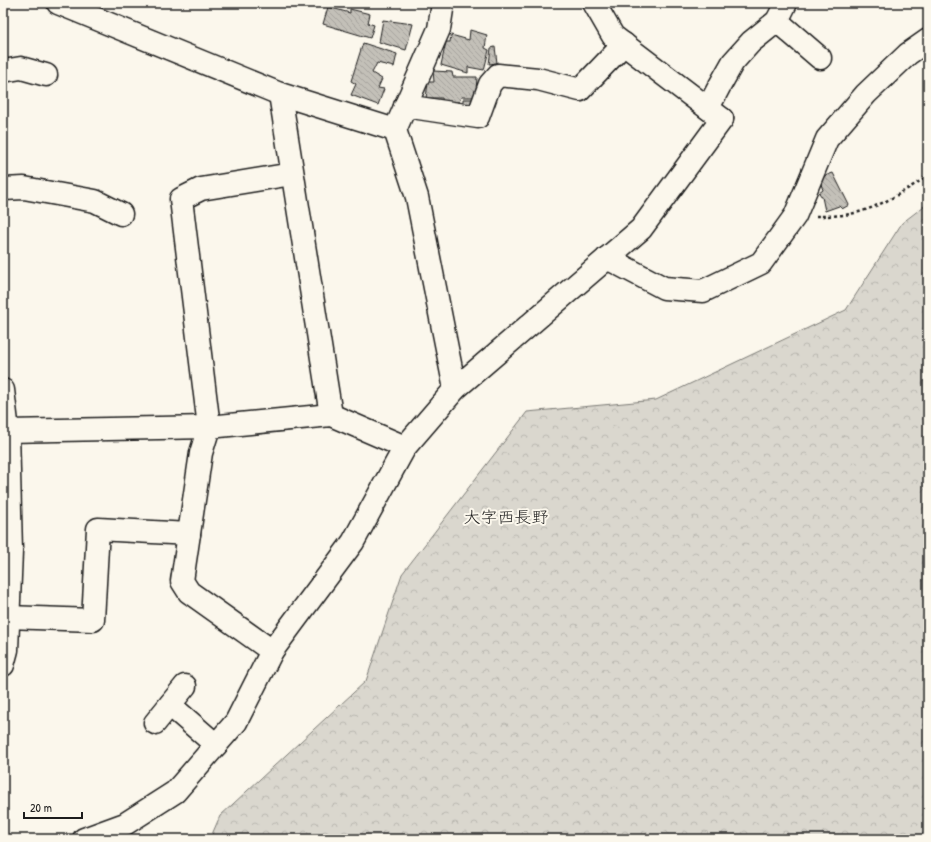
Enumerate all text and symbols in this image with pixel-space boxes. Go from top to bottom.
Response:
district label: 大字西長野 [464,505,549,528]
scale bar [24,794,82,820]
text: 20 m [30,799,52,816]

